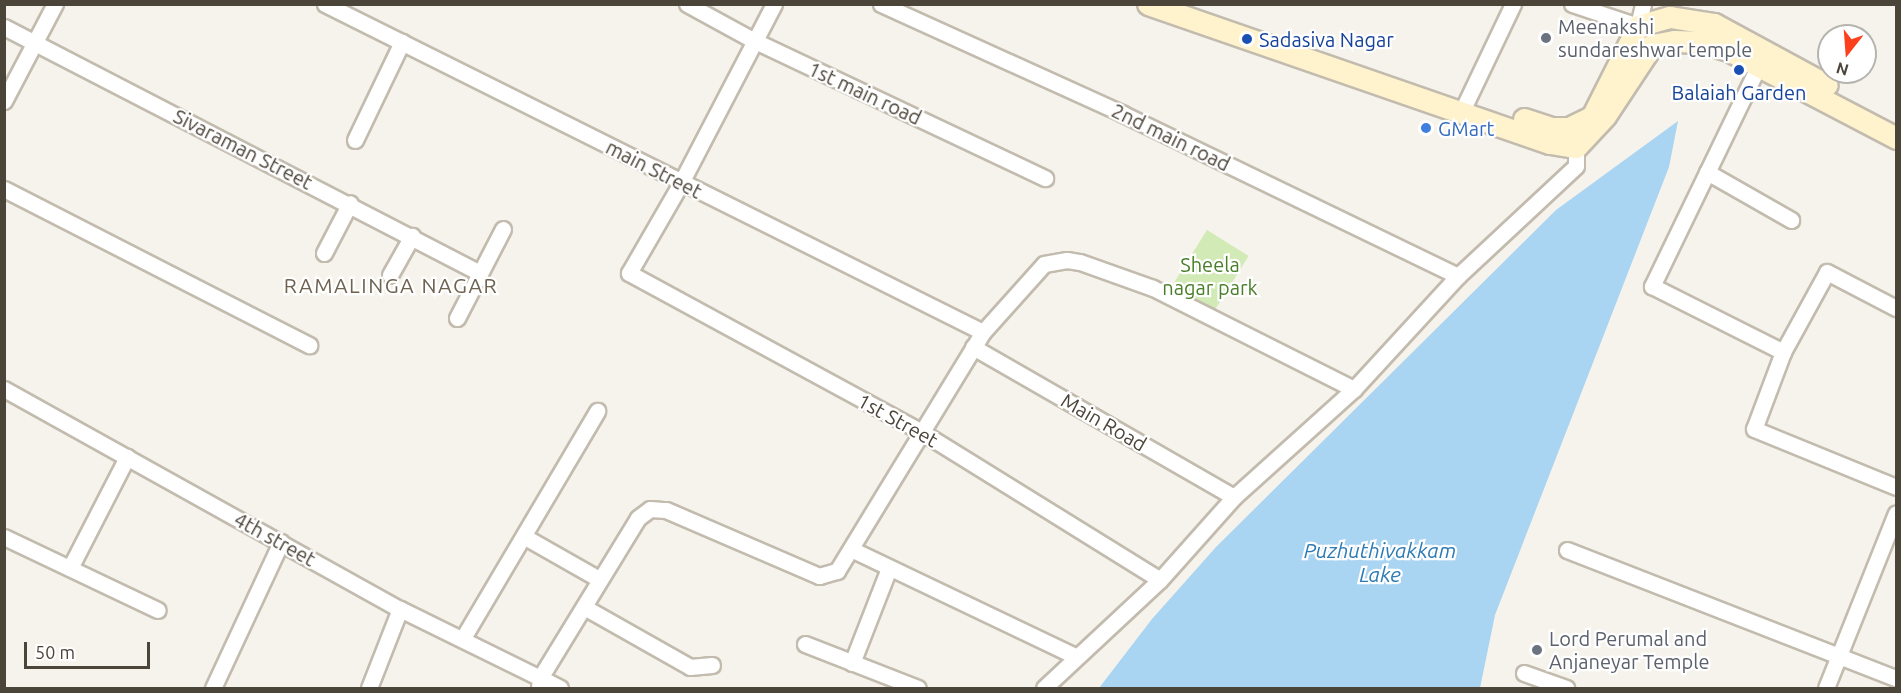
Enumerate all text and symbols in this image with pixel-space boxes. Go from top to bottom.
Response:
place label: Meenakshi sundareshwar temple [1558,14,1752,61]
north arrow [1817,24,1877,84]
place label: Sadasiva Nagar [1259,27,1394,51]
marker: Meenakshi sundareshwar temple [1539,31,1553,45]
marker: Sadasiva Nagar [1240,32,1254,46]
street label: 1st main road [805,56,925,130]
text: N [1834,59,1851,80]
marker: Balaiah Garden [1732,63,1746,77]
place label: Balaiah Garden [1672,80,1806,104]
street label: 2nd main road [1108,98,1234,176]
street label: Sivaraman Street [170,104,316,194]
place label: GMart [1438,116,1494,140]
marker: GMart [1419,121,1433,135]
street label: main Street [602,135,706,203]
park label: Sheela nagar park [1162,252,1258,299]
district label: RAMALINGA NAGAR [284,272,498,298]
street label: 1st Street [854,388,942,452]
street label: Main Road [1057,388,1151,456]
street label: 4th street [230,507,320,571]
water label: Puzhuthivakkam Lake [1304,537,1456,587]
place label: Lord Perumal and Anjaneyar Temple [1549,626,1710,673]
scale bar [27,630,153,668]
text: 50 m [35,642,75,662]
marker: Lord Perumal and Anjaneyar Temple [1530,643,1544,657]

